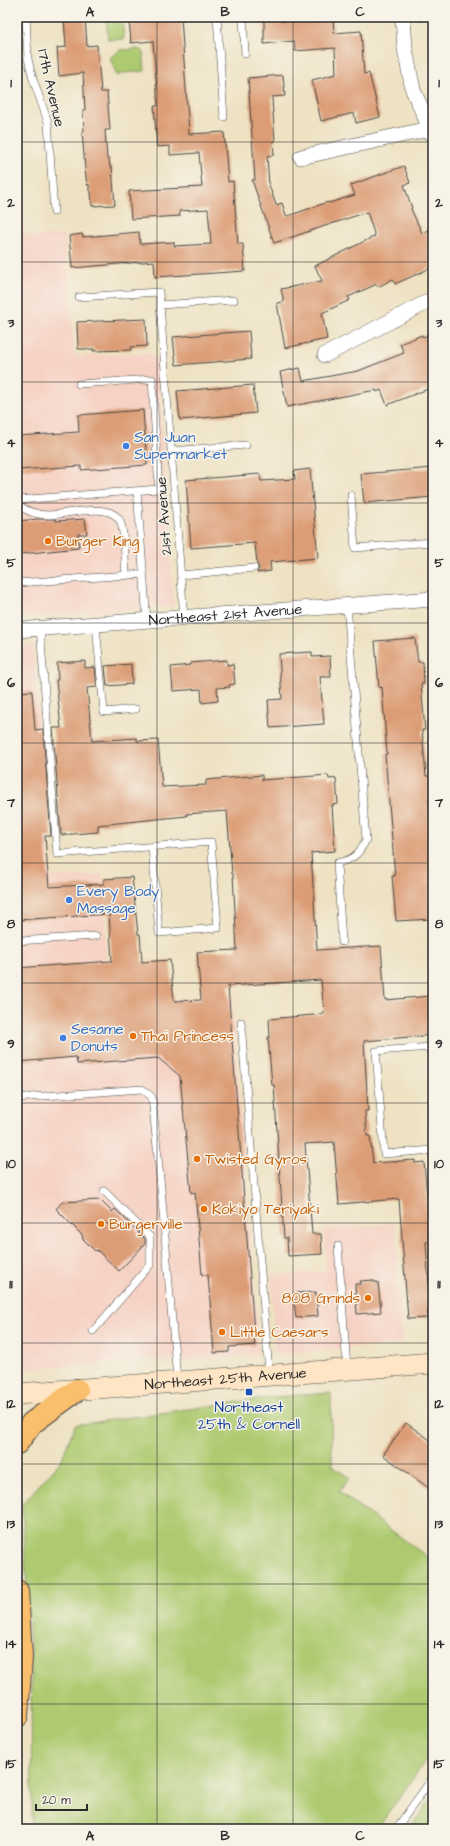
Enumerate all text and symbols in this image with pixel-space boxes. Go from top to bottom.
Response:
text: A [86,3,95,21]
text: B [220,3,230,21]
text: C [355,3,365,21]
street label: 17th Avenue [32,47,70,129]
text: 1 [10,74,12,92]
text: 1 [438,74,440,92]
text: 2 [6,194,15,212]
text: 2 [434,194,443,212]
text: 3 [7,314,15,332]
text: 3 [435,314,443,332]
place label: San Juan Supermarket [134,427,227,465]
text: 4 [7,434,16,452]
text: 4 [435,434,444,452]
marker: San Juan Supermarket [121,441,131,451]
street label: 21st Avenue [151,476,177,556]
place label: Burger King [56,531,140,553]
marker: Burger King [43,536,53,546]
text: 5 [6,554,16,572]
text: 5 [434,554,444,572]
street label: Northeast 21st Avenue [148,598,303,631]
text: 6 [7,674,16,692]
text: 6 [435,674,444,692]
text: 7 [6,794,16,812]
text: 7 [434,794,444,812]
place label: Every Body Massage [77,881,159,920]
marker: Every Body Massage [64,895,74,905]
text: 8 [7,915,16,933]
text: 8 [435,915,444,933]
place label: Sesame Donuts [71,1019,124,1057]
place label: Thai Princess [141,1026,234,1047]
marker: Thai Princess [128,1031,138,1041]
marker: Sesame Donuts [58,1033,68,1043]
text: 9 [7,1035,15,1053]
text: 9 [435,1035,443,1053]
place label: Twisted Gyros [205,1149,307,1171]
marker: Twisted Gyros [192,1154,202,1164]
text: 10 [6,1155,17,1173]
text: 10 [434,1155,445,1173]
place label: Kokiyo Teriyaki [212,1199,320,1221]
marker: Kokiyo Teriyaki [199,1204,209,1214]
place label: Burgerville [109,1214,183,1236]
marker: Burgerville [96,1219,106,1229]
text: 11 [9,1275,13,1293]
text: 11 [437,1275,441,1293]
place label: 808 Grinds [281,1288,360,1309]
marker: 808 Grinds [363,1293,373,1303]
place label: Little Caesars [230,1322,329,1343]
marker: Little Caesars [217,1327,227,1337]
street label: Northeast 25th Avenue [144,1362,307,1395]
marker: Northeast 25th & Cornell [244,1387,254,1397]
text: 12 [6,1395,16,1413]
text: 12 [434,1395,444,1413]
place label: Northeast 25th & Cornell [198,1397,300,1435]
text: 13 [7,1515,16,1533]
text: 13 [435,1515,444,1533]
text: 14 [6,1635,16,1653]
text: 14 [434,1635,444,1653]
text: 15 [6,1755,17,1773]
text: 15 [434,1755,445,1773]
scale bar [36,1786,87,1812]
text: 20 m [42,1792,71,1809]
text: A [86,1827,95,1845]
text: B [220,1827,230,1845]
text: C [355,1827,365,1845]

